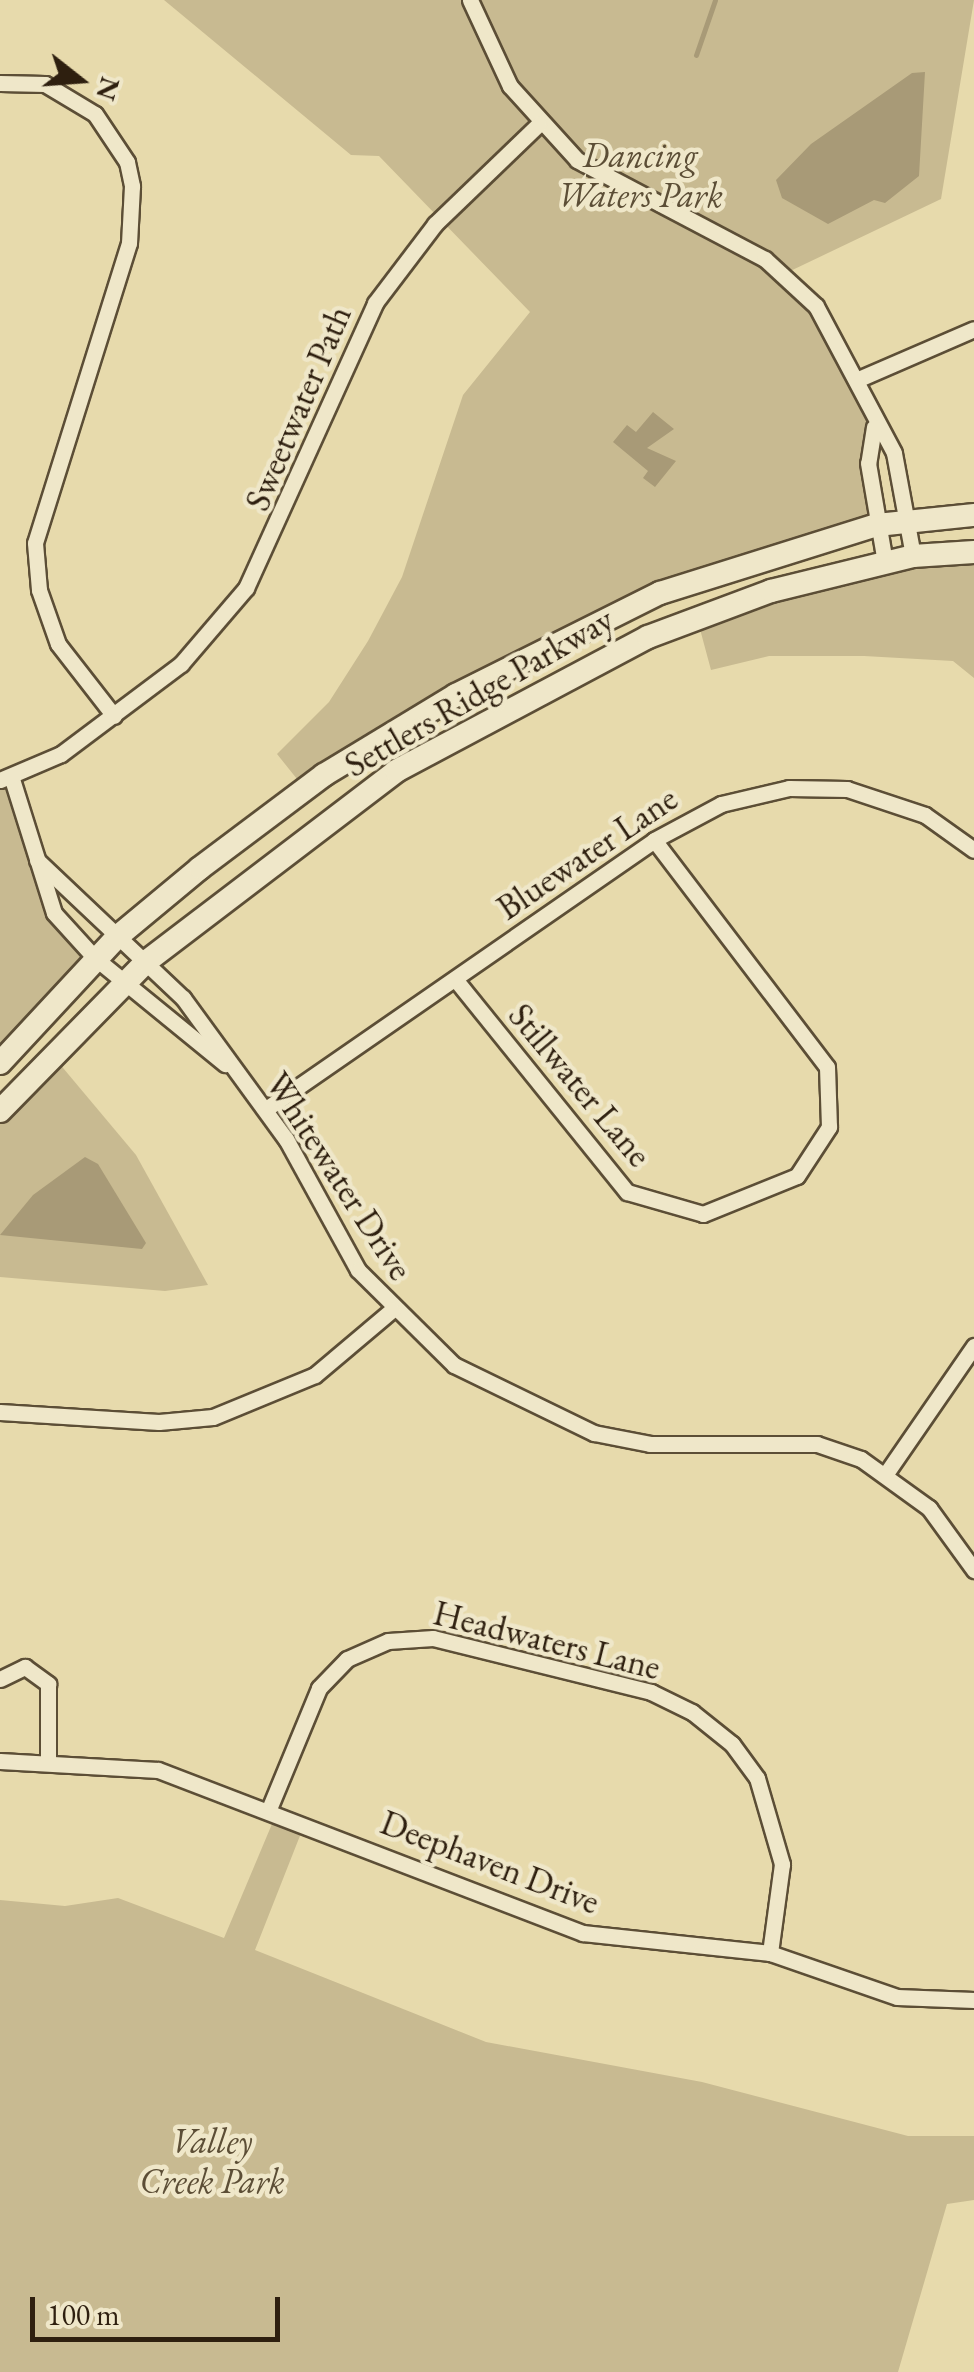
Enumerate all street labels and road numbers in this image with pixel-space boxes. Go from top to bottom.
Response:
street label: Sweetwater Path [236,299,360,517]
street label: Settlers Ridge Parkway [337,598,621,786]
street label: Bluewater Lane [489,777,685,929]
street label: Stillwater Lane [500,995,660,1175]
street label: Whitewater Drive [256,1064,422,1288]
street label: Headwaters Lane [429,1592,665,1688]
street label: Deephaven Drive [375,1801,605,1923]

